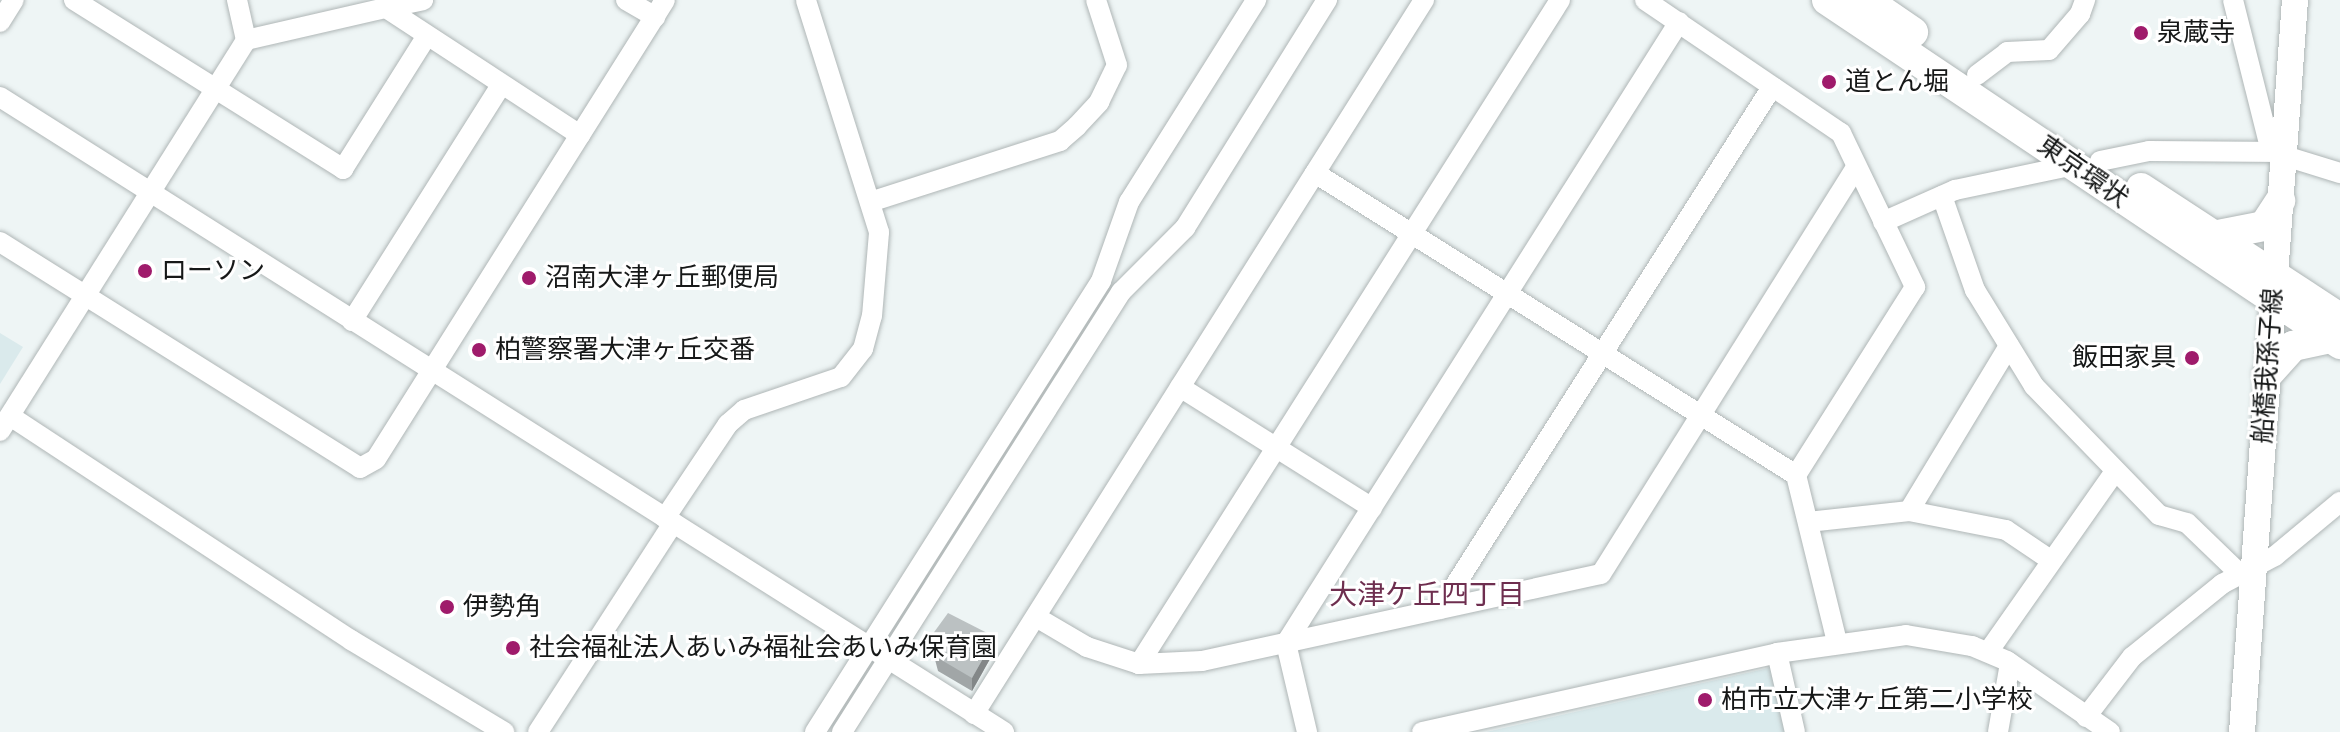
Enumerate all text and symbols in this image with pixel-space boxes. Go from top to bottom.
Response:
place label: 泉蔵寺 [2157,17,2235,49]
marker: 泉蔵寺 [2132,24,2150,42]
place label: 道とん堀 [1845,66,1949,98]
marker: 道とん堀 [1820,73,1838,91]
street label: 東京環状 [2031,129,2135,215]
place label: ローソン [161,255,265,287]
marker: ローソン [136,262,154,280]
place label: 沼南大津ヶ丘郵便局 [545,262,779,294]
marker: 沼南大津ヶ丘郵便局 [520,269,538,287]
street label: 船橋我孫子線 [2247,287,2289,445]
place label: 柏警察署大津ヶ丘交番 [495,334,755,366]
marker: 柏警察署大津ヶ丘交番 [470,341,488,359]
place label: 飯田家具 [2072,342,2176,374]
marker: 飯田家具 [2183,349,2201,367]
district label: 大津ケ丘四丁目 [1329,577,1525,611]
place label: 伊勢角 [463,591,541,623]
marker: 伊勢角 [438,598,456,616]
place label: 社会福祉法人あいみ福祉会あいみ保育園 [529,632,997,664]
marker: 社会福祉法人あいみ福祉会あいみ保育園 [504,639,522,657]
place label: 柏市立大津ヶ丘第二小学校 [1721,684,2033,716]
marker: 柏市立大津ヶ丘第二小学校 [1696,691,1714,709]

